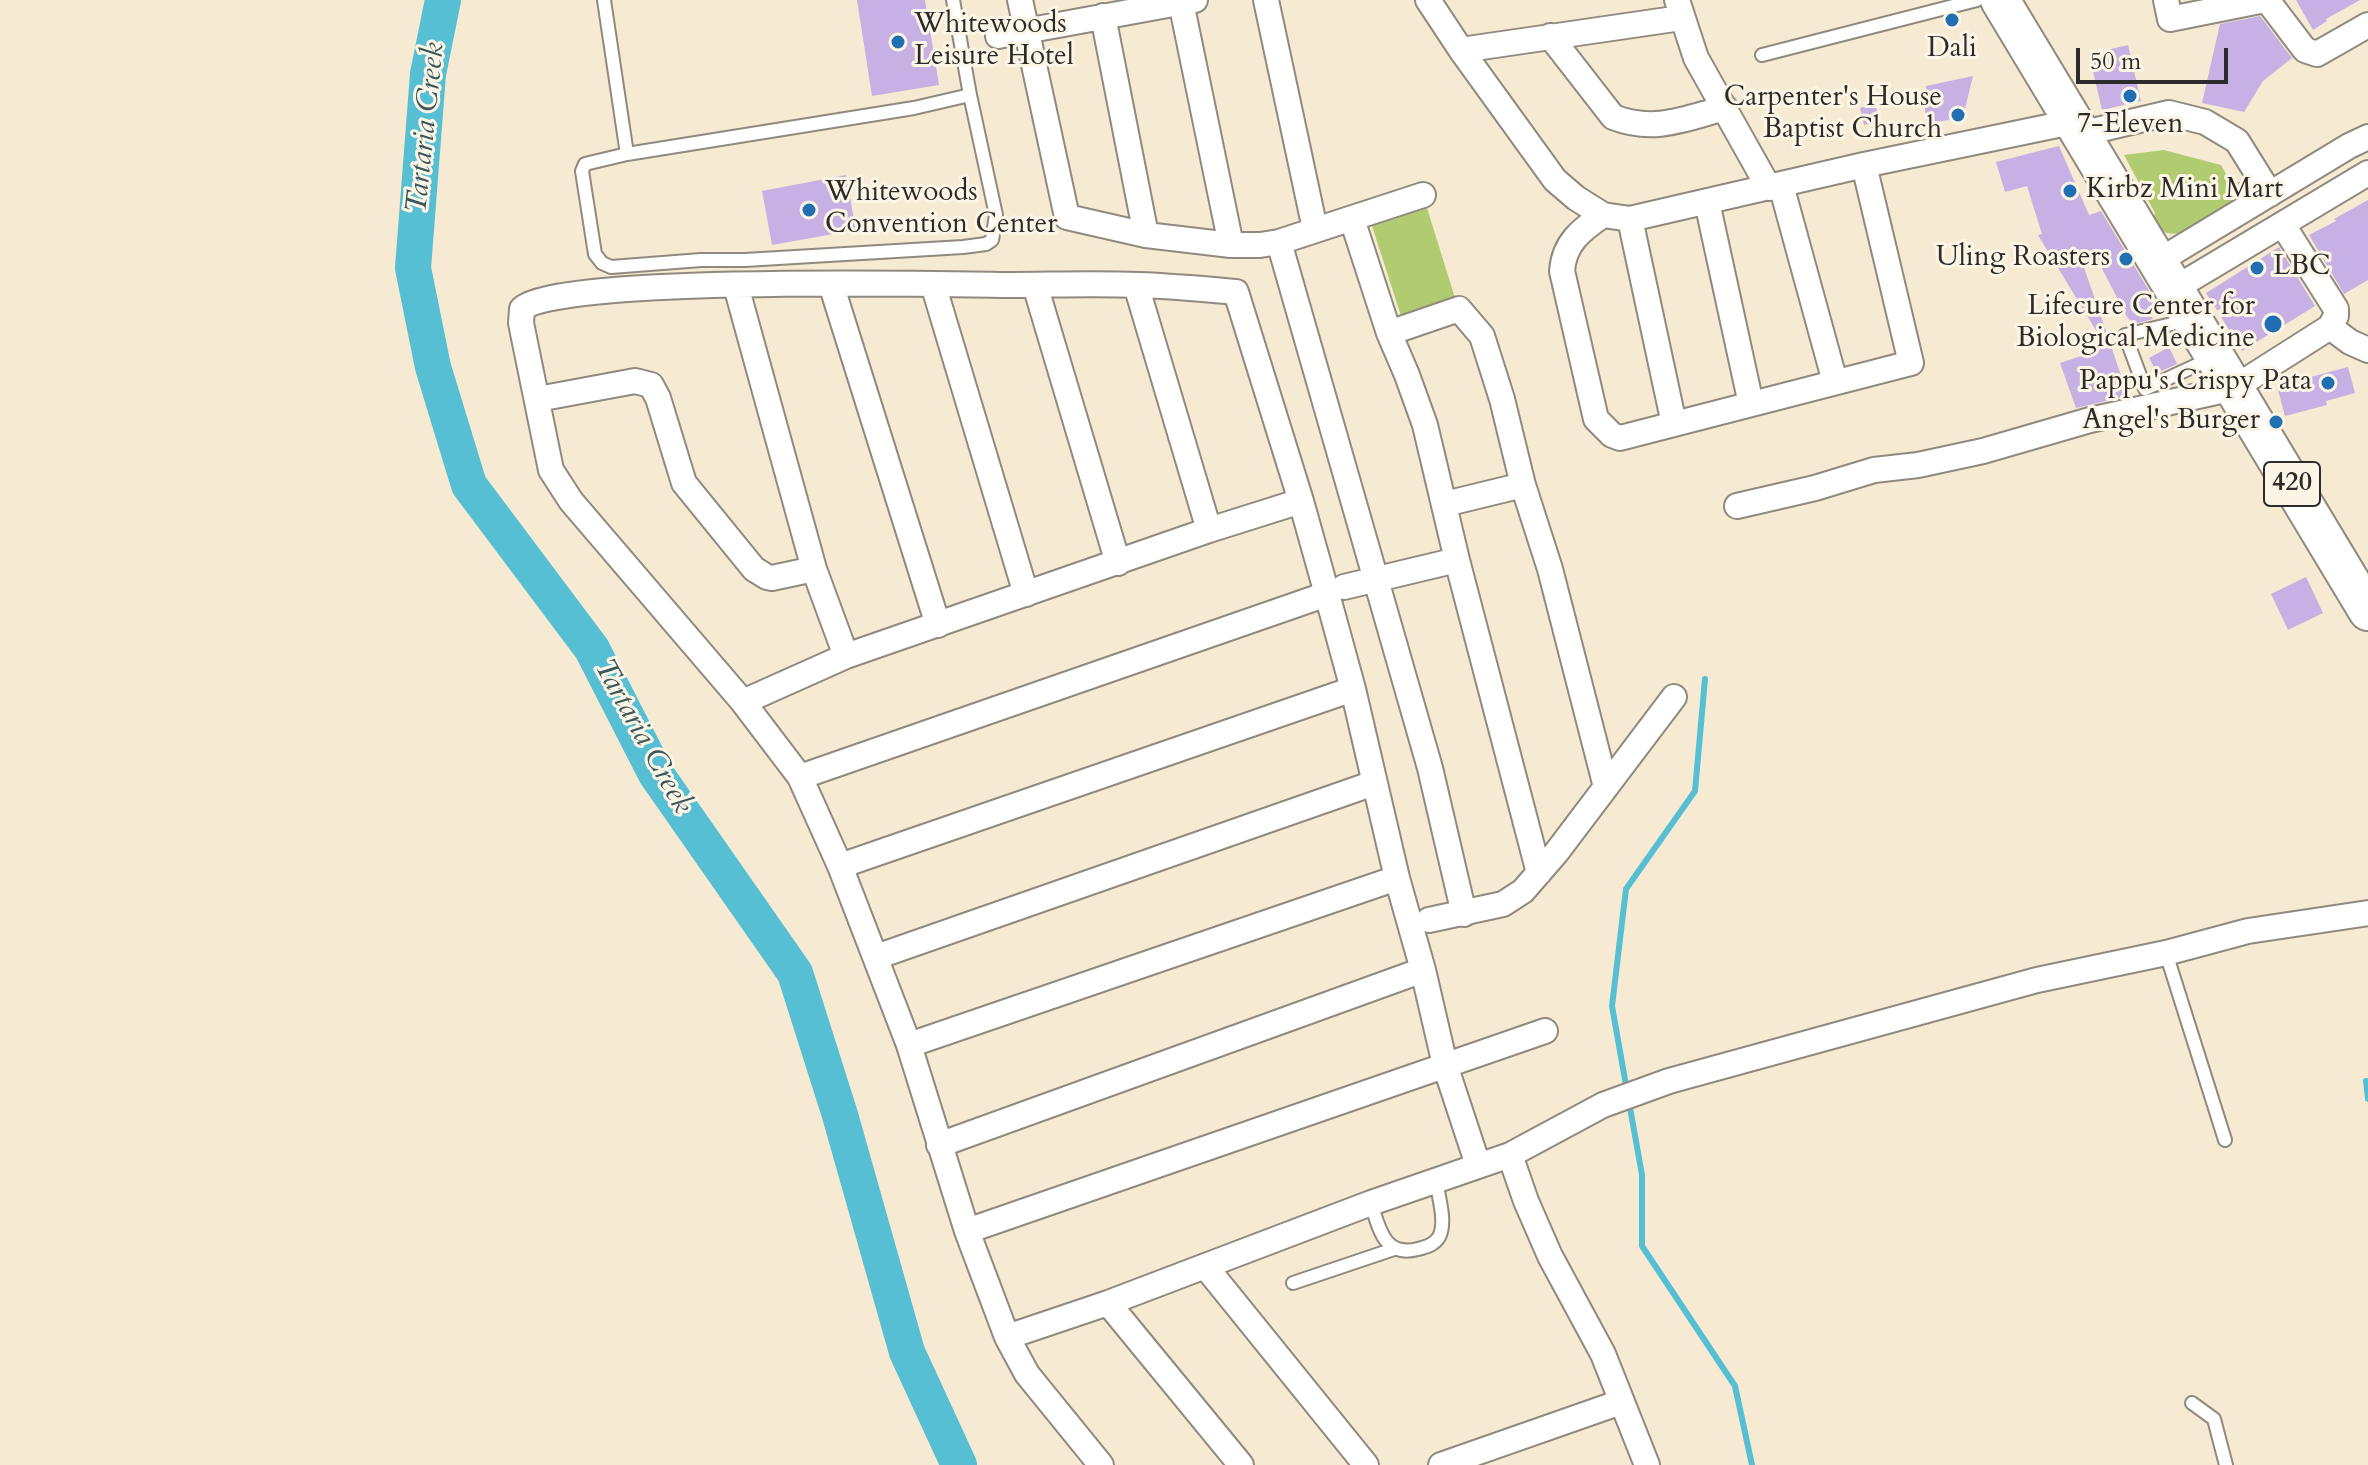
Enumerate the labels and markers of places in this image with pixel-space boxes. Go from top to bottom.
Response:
place label: Whitewoods Leisure Hotel [914,9,1074,75]
marker: Dali [1943,11,1961,29]
marker: Whitewoods Leisure Hotel [889,33,907,51]
place label: Dali [1927,33,1977,67]
place label: Carpenter's House Baptist Church [1724,82,1942,148]
marker: 7-Eleven [2121,87,2139,105]
marker: Carpenter's House Baptist Church [1949,106,1967,124]
place label: 7-Eleven [2077,109,2183,143]
place label: Kirbz Mini Mart [2086,174,2283,208]
place label: Whitewoods Convention Center [825,177,1057,243]
marker: Kirbz Mini Mart [2061,182,2079,200]
marker: Whitewoods Convention Center [800,201,818,219]
place label: Uling Roasters [1936,242,2110,276]
marker: Uling Roasters [2117,250,2135,268]
place label: LBC [2273,251,2330,285]
marker: LBC [2248,259,2266,277]
place label: Lifecure Center for Biological Medicine [2016,291,2255,357]
marker: Lifecure Center for Biological Medicine [2262,313,2284,335]
place label: Pappu's Crispy Pata [2079,366,2312,400]
marker: Pappu's Crispy Pata [2319,374,2337,392]
place label: Angel's Burger [2082,405,2260,439]
marker: Angel's Burger [2267,413,2285,431]

